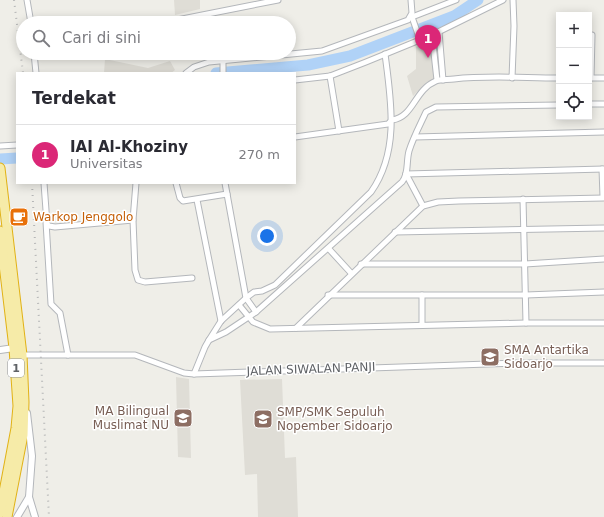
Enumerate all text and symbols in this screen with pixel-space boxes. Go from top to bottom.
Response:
map controls [556,12,592,120]
button: + [556,12,592,48]
search box [16,16,296,60]
pin: 1 [415,25,441,58]
icon: search [30,27,52,49]
text: Cari di sini [62,29,141,47]
button: − [556,48,592,84]
button: locate [556,84,592,120]
text: Terdekat [32,88,116,108]
text: IAI Al-Khoziny [70,138,188,156]
text: 1 [40,147,50,162]
text: 270 m [238,147,280,162]
text: Universitas [70,156,143,171]
cafe icon: Warkop Jenggolo [8,206,30,228]
place label: Warkop Jenggolo [33,210,133,224]
your location [257,226,277,246]
place label: SMA Antartika Sidoarjo [504,343,589,371]
school or university icon: SMA Antartika Sidoarjo [479,346,501,368]
road number: 1 [8,359,24,377]
street label: JALAN SIWALAN PANJI [245,360,376,378]
place label: MA Bilingual Muslimat NU [93,404,169,432]
place label: SMP/SMK Sepuluh Nopember Sidoarjo [277,405,393,433]
school or university icon: MA Bilingual Muslimat NU [172,407,194,429]
school or university icon: SMP/SMK Sepuluh Nopember Sidoarjo [252,408,274,430]

